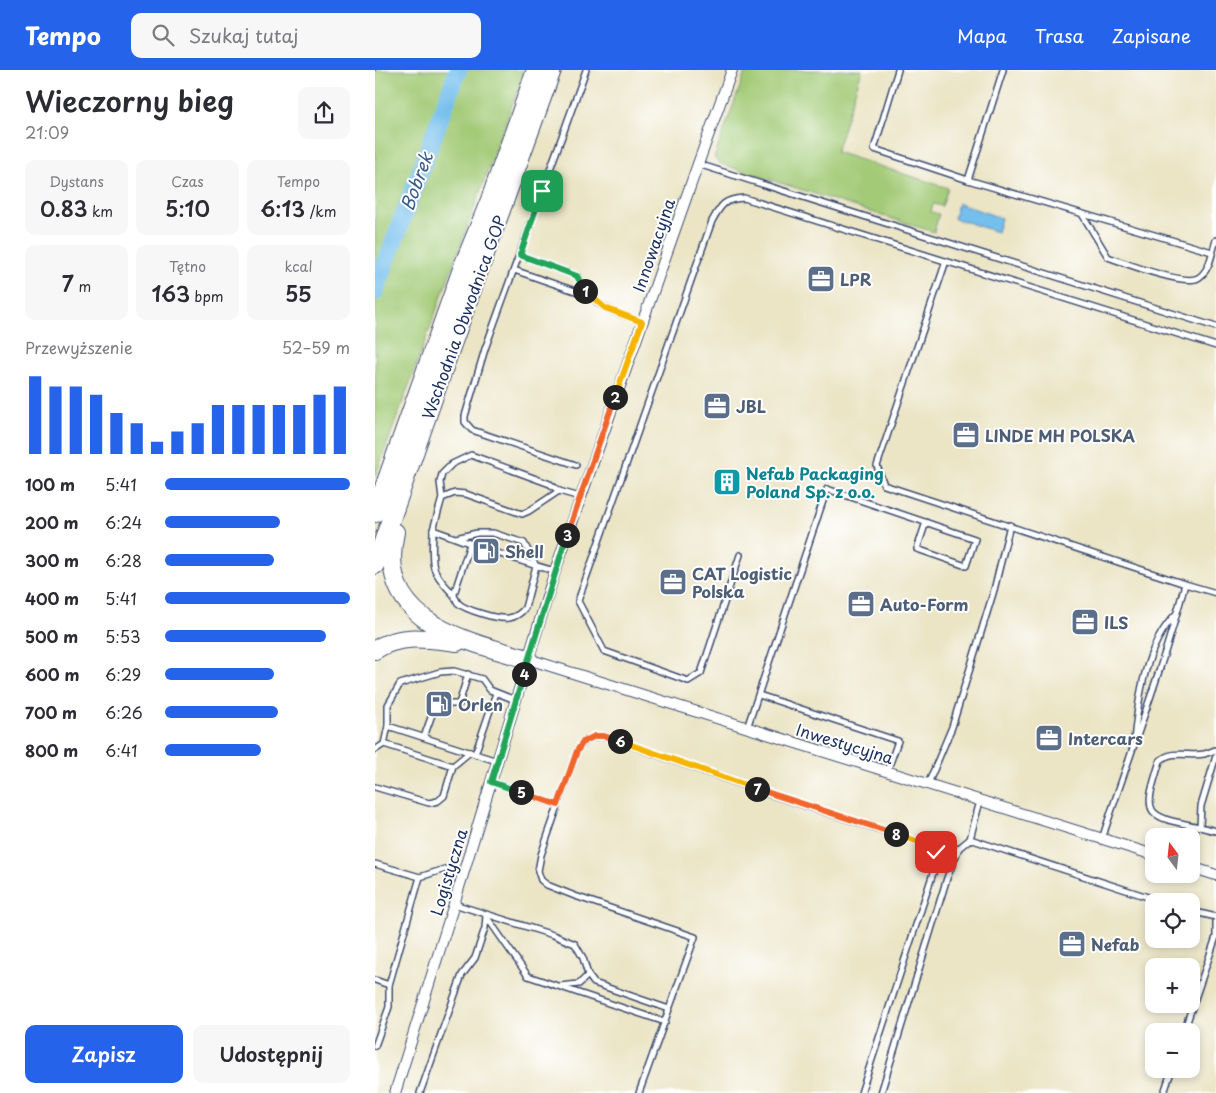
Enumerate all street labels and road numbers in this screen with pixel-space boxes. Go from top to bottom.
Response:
street label: Innowacyjna [626,195,680,295]
street label: Wschodnia Obwodnica GOP [415,212,511,422]
street label: Inwestycyjna [793,717,897,769]
street label: Logistyczna [423,826,473,918]

